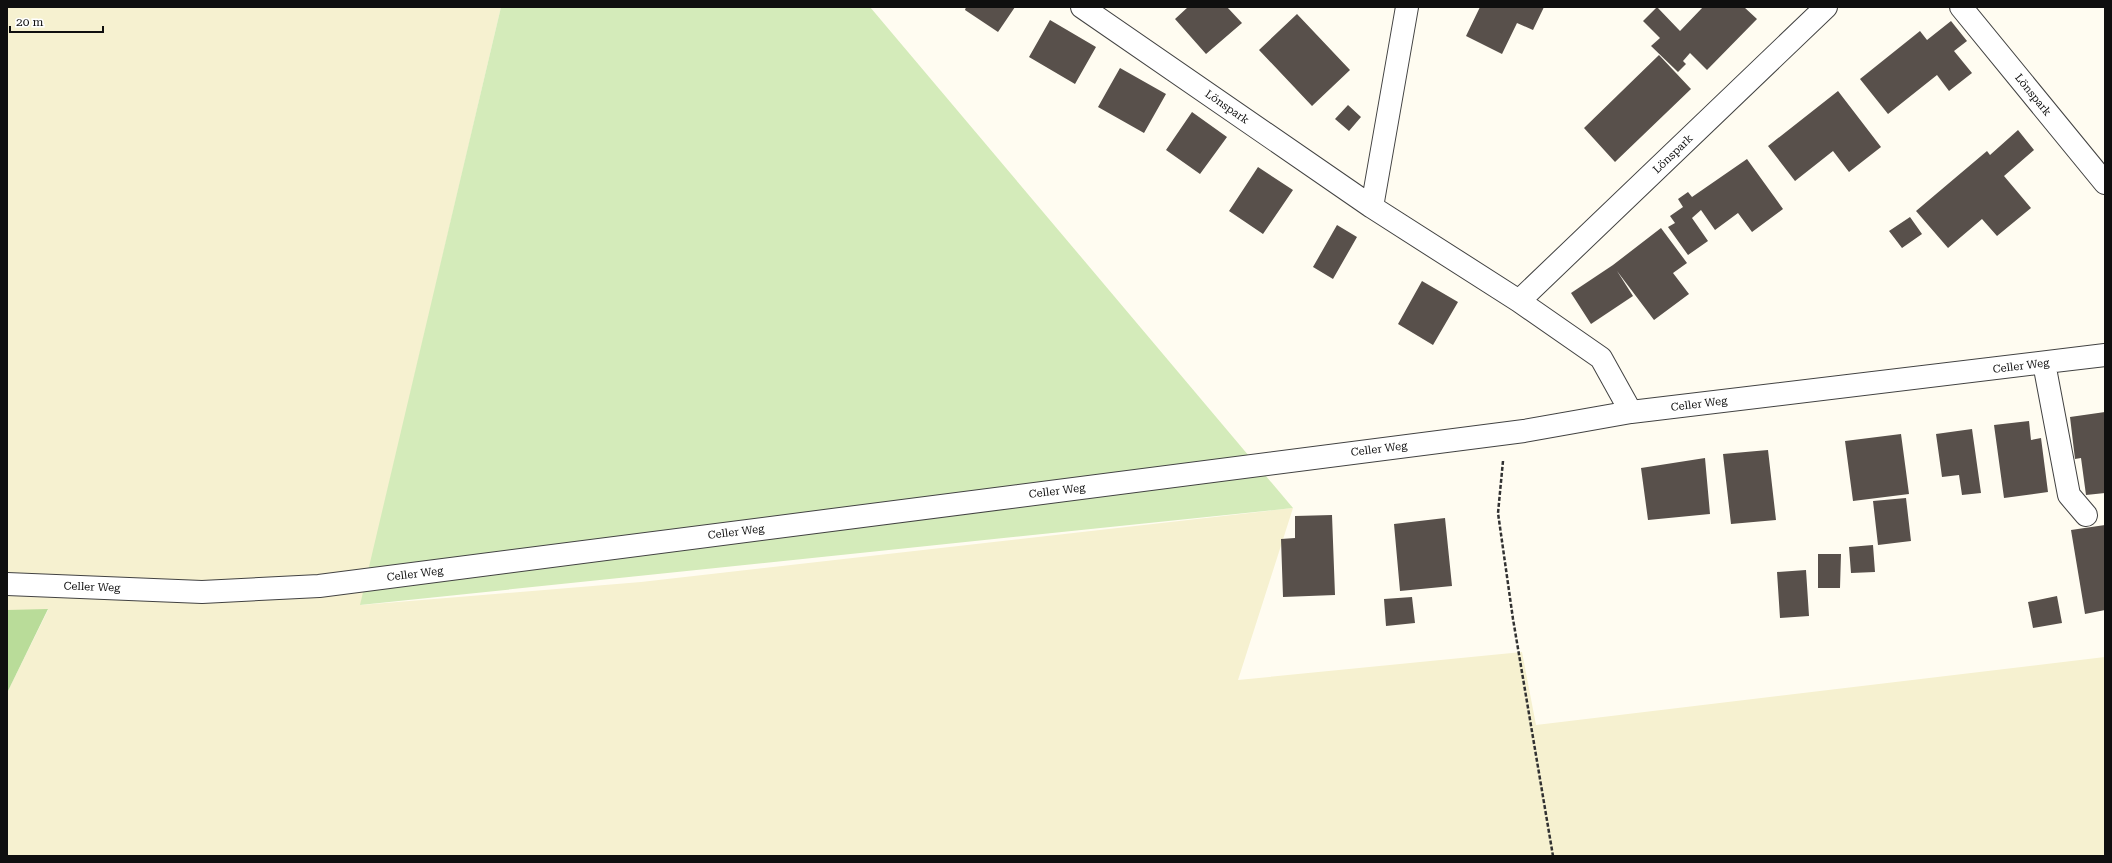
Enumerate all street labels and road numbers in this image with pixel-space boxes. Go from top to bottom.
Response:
street label: Lönspark [2012,71,2054,119]
street label: Lönspark [1203,87,1251,127]
street label: Lönspark [1650,132,1696,176]
street label: Celler Weg [1992,356,2051,376]
street label: Celler Weg [1670,394,1729,414]
street label: Celler Weg [1350,439,1409,459]
street label: Celler Weg [1028,481,1087,501]
street label: Celler Weg [707,522,766,542]
street label: Celler Weg [386,564,445,584]
street label: Celler Weg [63,580,121,595]

